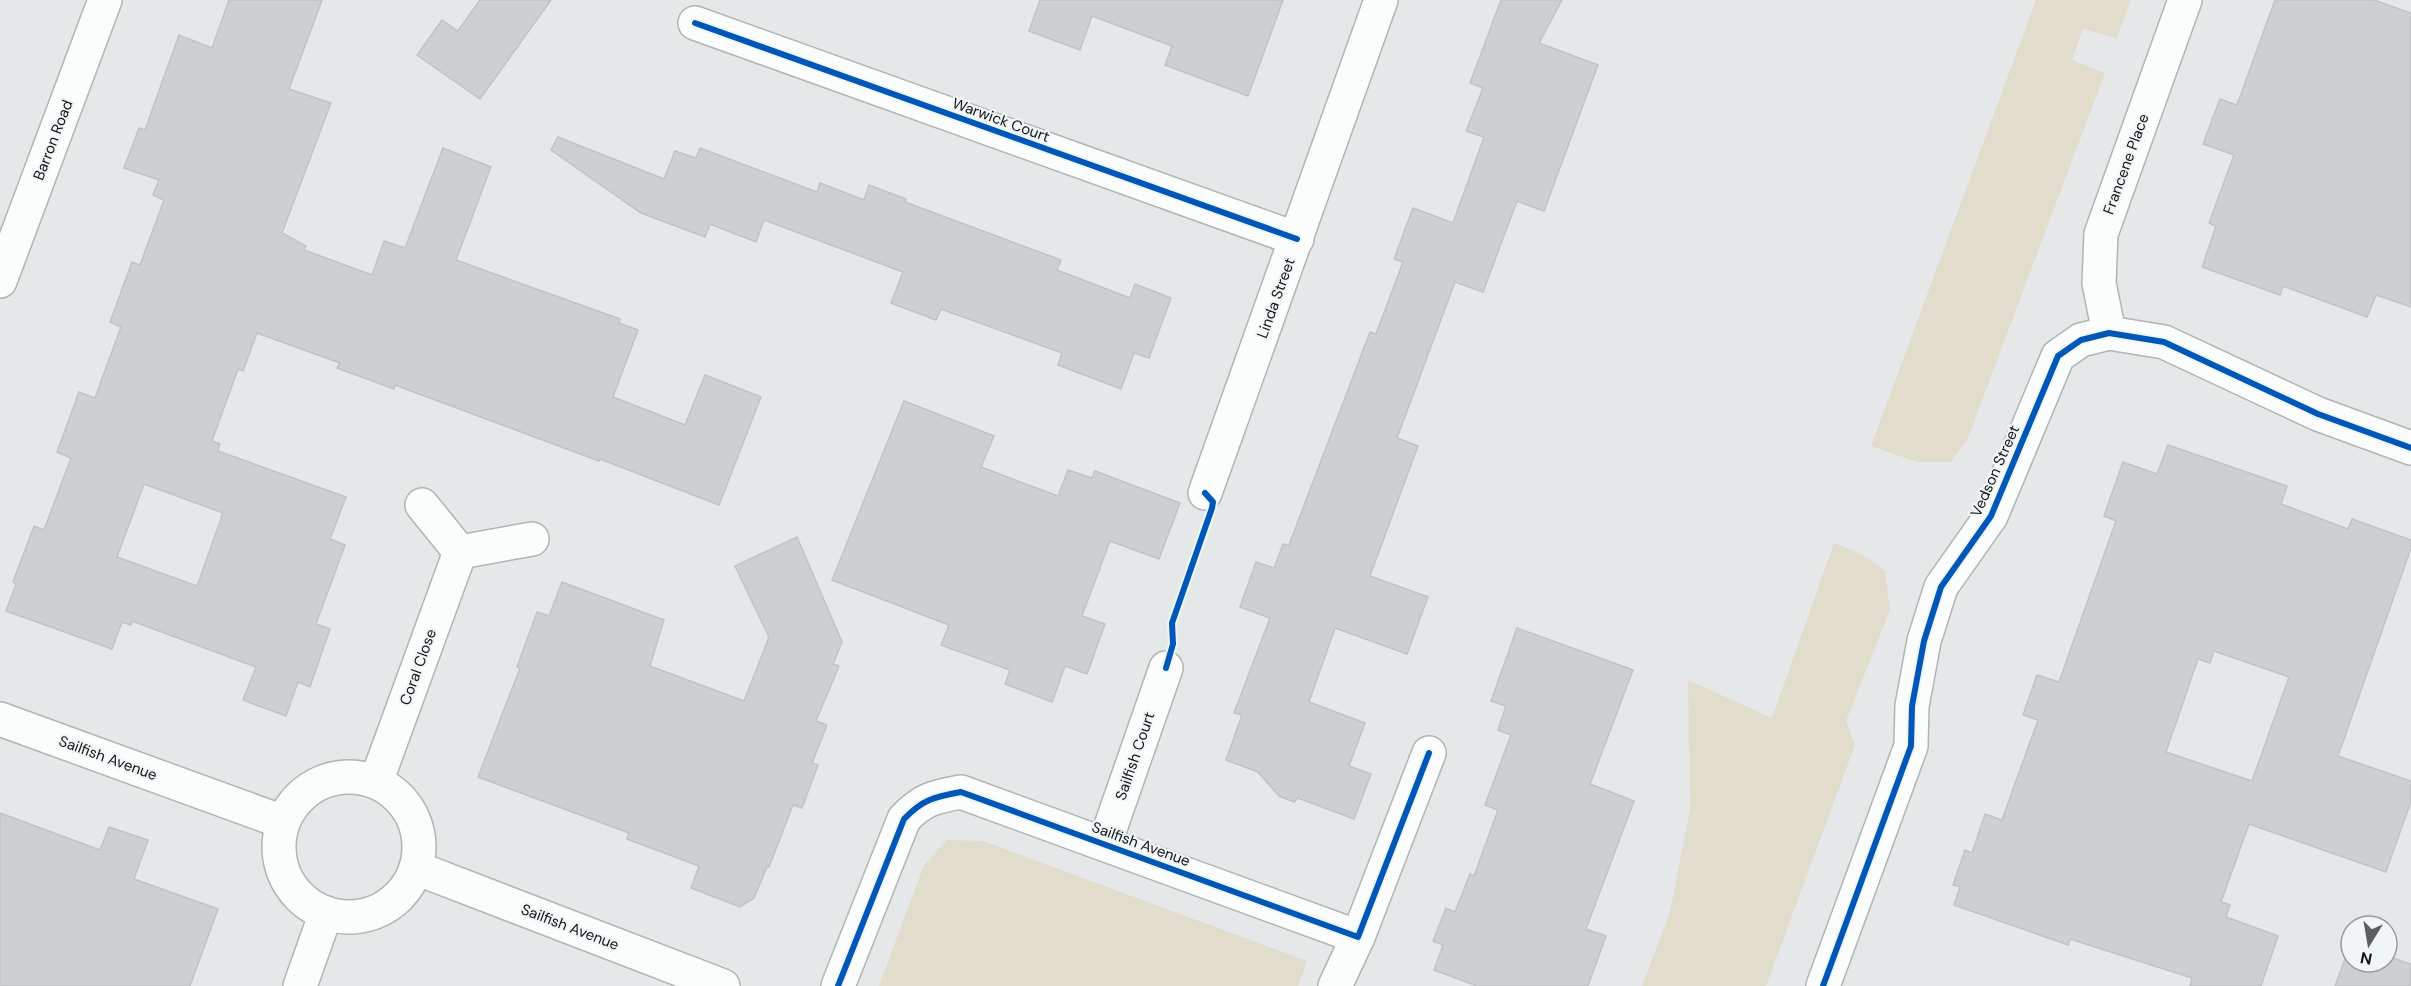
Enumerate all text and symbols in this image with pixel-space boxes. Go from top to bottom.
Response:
street label: Warwick Court [949,93,1053,147]
street label: Barron Road [29,97,77,183]
street label: Francene Place [2098,111,2154,217]
street label: Linda Street [1252,255,1300,341]
street label: Vedson Street [1966,422,2024,520]
street label: Coral Close [395,626,441,708]
street label: Sailfish Court [1111,709,1159,803]
street label: Sailfish Avenue [56,731,160,785]
street label: Sailfish Avenue [1089,817,1193,871]
street label: Sailfish Avenue [518,899,622,955]
north arrow [2339,914,2399,974]
text: N [2359,947,2374,970]

